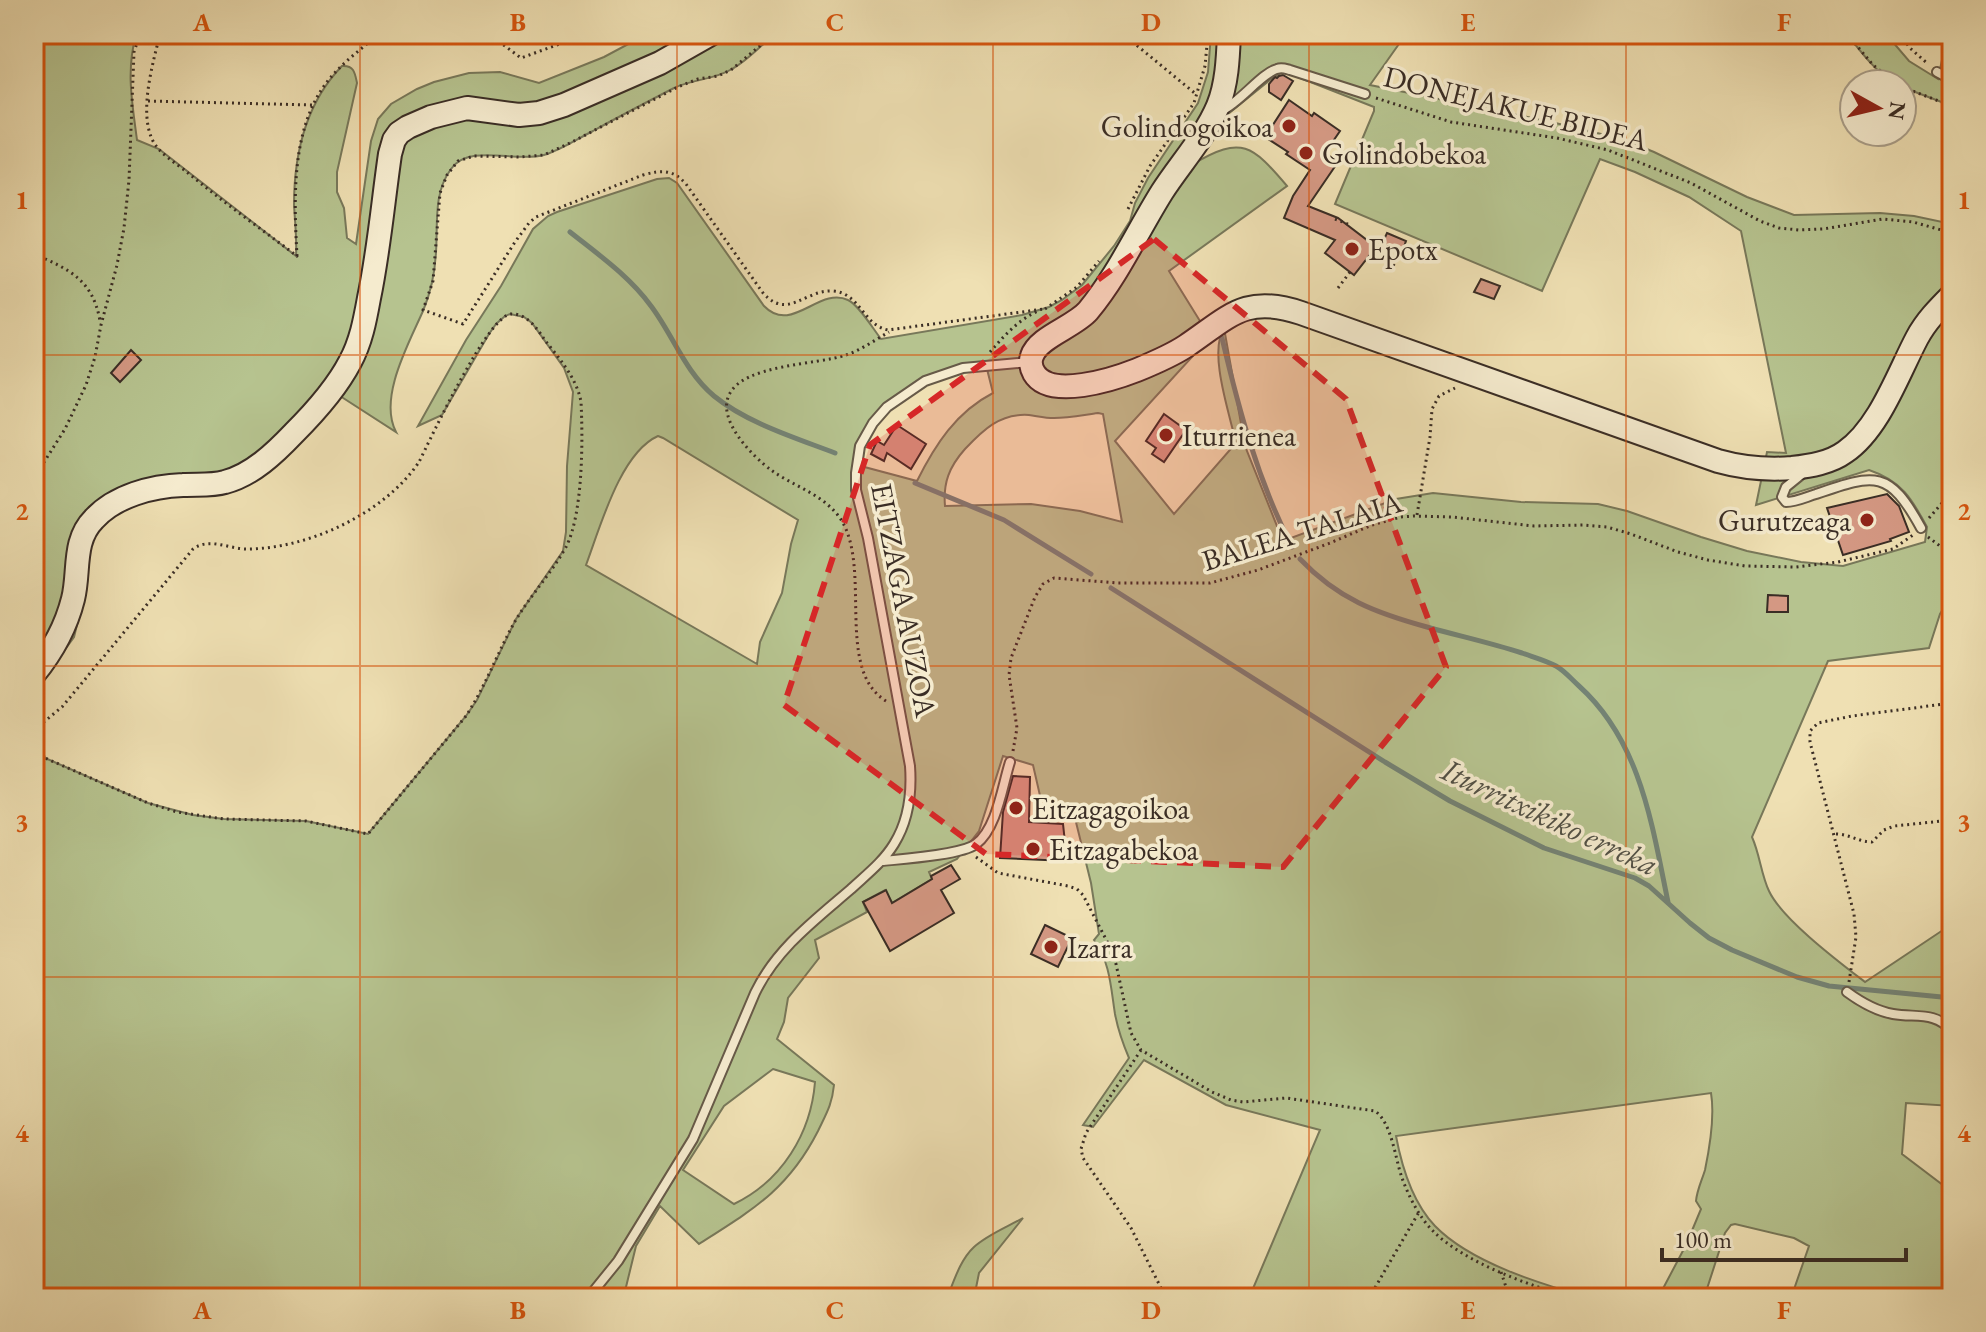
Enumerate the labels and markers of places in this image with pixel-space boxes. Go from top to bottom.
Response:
place label: Golindogoikoa [1101,107,1273,146]
marker: Golindogoikoa [1280,117,1298,135]
place label: Golindobekoa [1322,134,1486,173]
marker: Golindobekoa [1297,144,1315,162]
place label: Epotx [1368,230,1438,269]
marker: Epotx [1343,240,1361,258]
place label: Iturrienea [1182,416,1296,455]
marker: Iturrienea [1157,426,1175,444]
place label: Gurutzeaga [1718,501,1851,540]
marker: Gurutzeaga [1858,511,1876,529]
place label: Eitzagagoikoa [1032,789,1190,828]
marker: Eitzagagoikoa [1007,799,1025,817]
place label: Eitzagabekoa [1049,830,1198,869]
marker: Eitzagabekoa [1024,840,1042,858]
place label: Izarra [1067,928,1133,967]
marker: Izarra [1042,938,1060,956]

